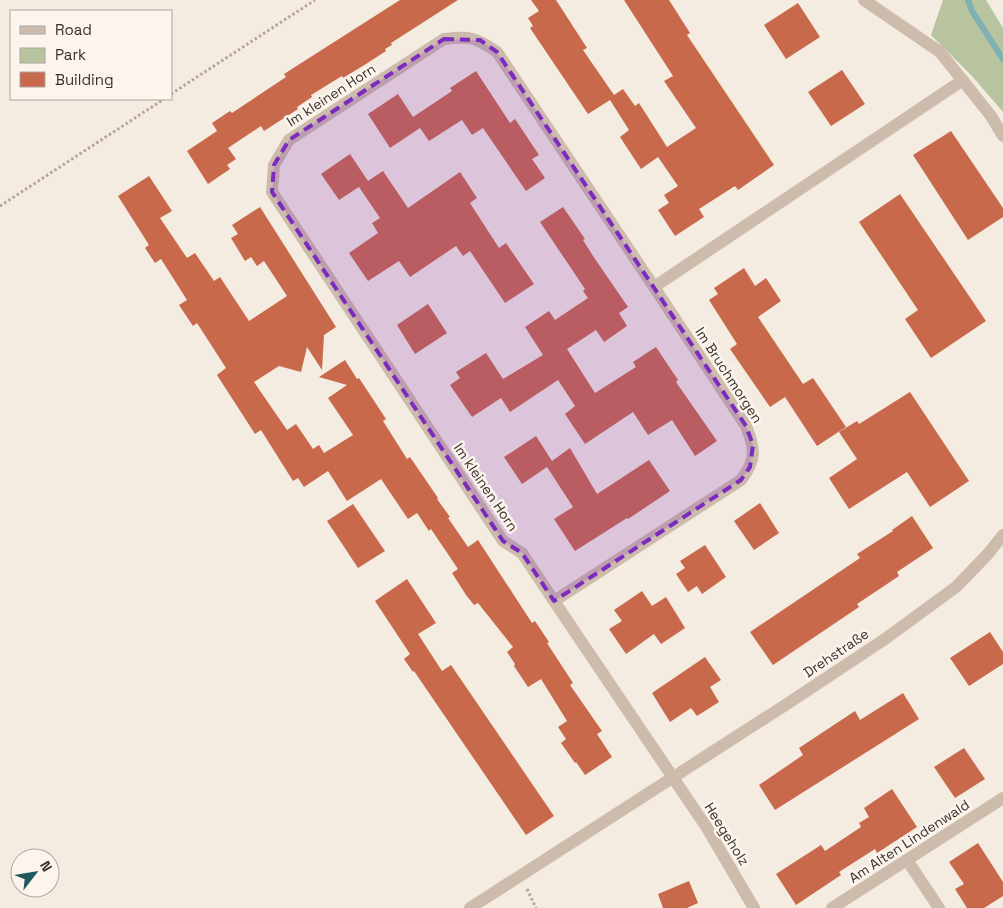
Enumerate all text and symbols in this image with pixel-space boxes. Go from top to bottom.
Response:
legend [10,10,172,100]
text: Road [55,20,92,39]
text: Park [55,45,86,64]
street label: Im kleinen Horn [283,60,379,130]
text: Building [55,70,114,89]
street label: Im Bruchmorgen [691,324,767,426]
street label: Im kleinen Horn [450,439,522,535]
street label: Drehstraße [800,625,872,681]
street label: Am Alten Lindenwald [845,795,973,887]
street label: Heegeholz [701,799,753,869]
north arrow [10,848,60,898]
text: N [36,858,56,875]

